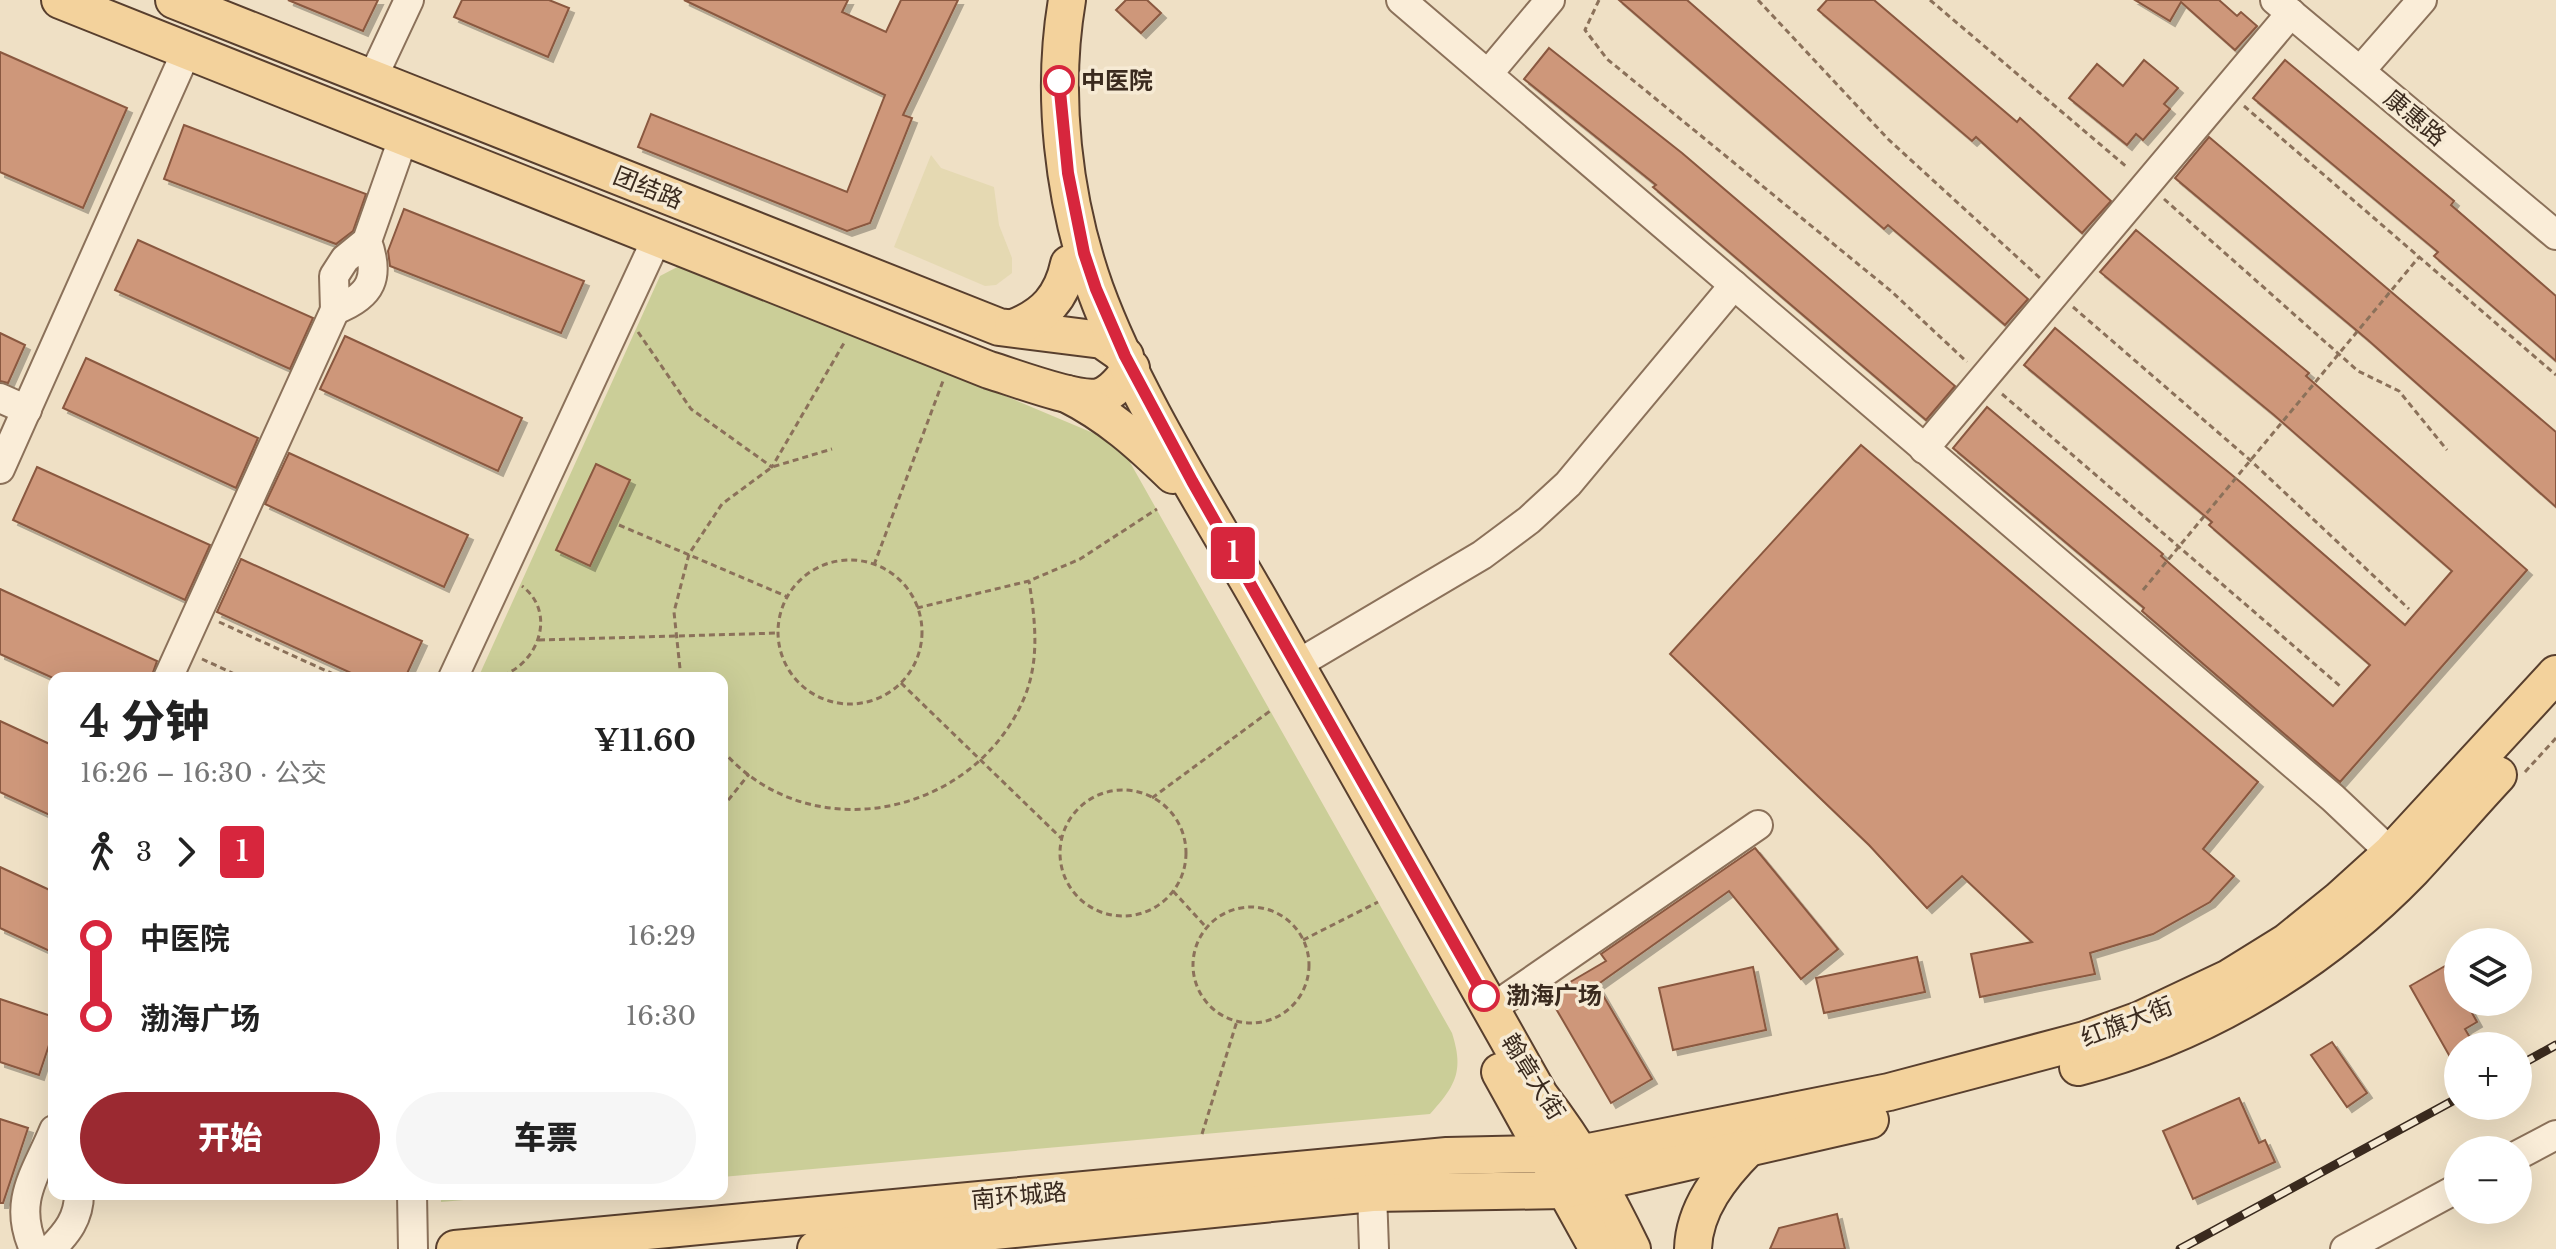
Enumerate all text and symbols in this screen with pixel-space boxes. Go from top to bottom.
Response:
marker: 中医院 [1044,66,1074,96]
place label: 中医院 [1081,66,1153,95]
street label: 康惠路 [2378,83,2452,152]
street label: 团结路 [609,161,687,214]
line badge: 1 [1207,527,1259,579]
text: 1 [1227,535,1239,570]
text: 4 分钟 [80,694,209,749]
text: ¥11.60 [594,722,696,759]
text: 16:26 – 16:30 · 公交 [80,757,327,789]
icon: walk [80,830,124,874]
icon: forward [164,830,208,874]
text: 1 [236,834,248,869]
text: 3 [136,836,152,868]
text: 中医院 [140,920,230,957]
text: 16:29 [628,920,696,952]
map controls [2444,928,2532,1224]
button: layers [2444,928,2532,1016]
marker: 渤海广场 [1469,981,1499,1011]
place label: 渤海广场 [1506,981,1602,1010]
street label: 红旗大街 [2077,991,2177,1052]
text: 渤海广场 [140,1000,260,1037]
text: 16:30 [626,1000,696,1032]
street label: 翰章大街 [1496,1028,1571,1125]
button: + [2444,1032,2532,1120]
button: 开始 [80,1092,380,1184]
button: 车票 [396,1092,696,1184]
button: − [2444,1136,2532,1224]
street label: 南环城路 [970,1177,1068,1214]

